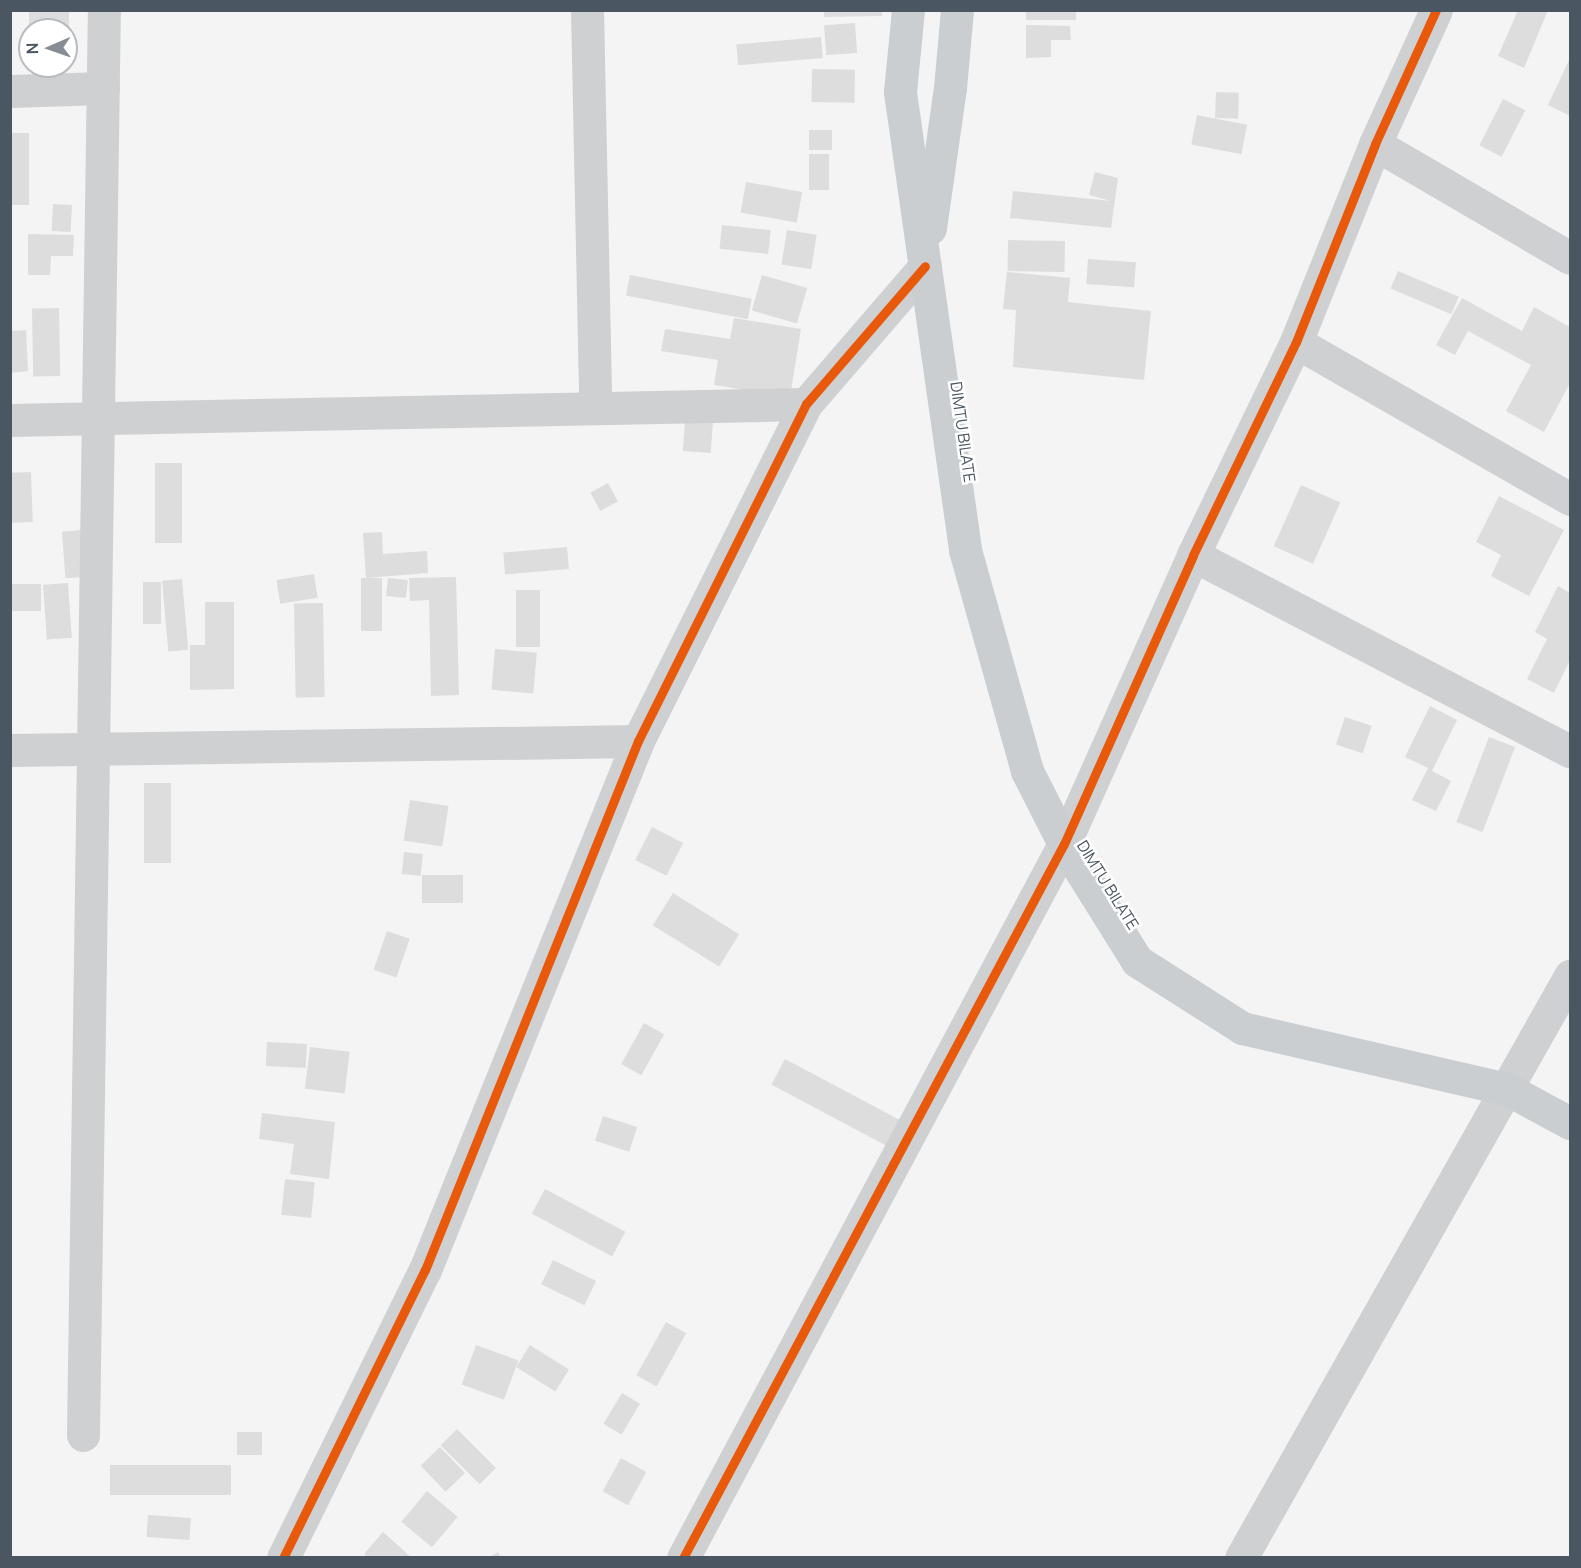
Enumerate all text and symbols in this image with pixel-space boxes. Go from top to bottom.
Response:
north arrow [18,18,78,78]
text: N [21,42,43,55]
street label: DIMTU BILATE [946,380,980,484]
street label: DIMTU BILATE [1073,837,1143,933]

